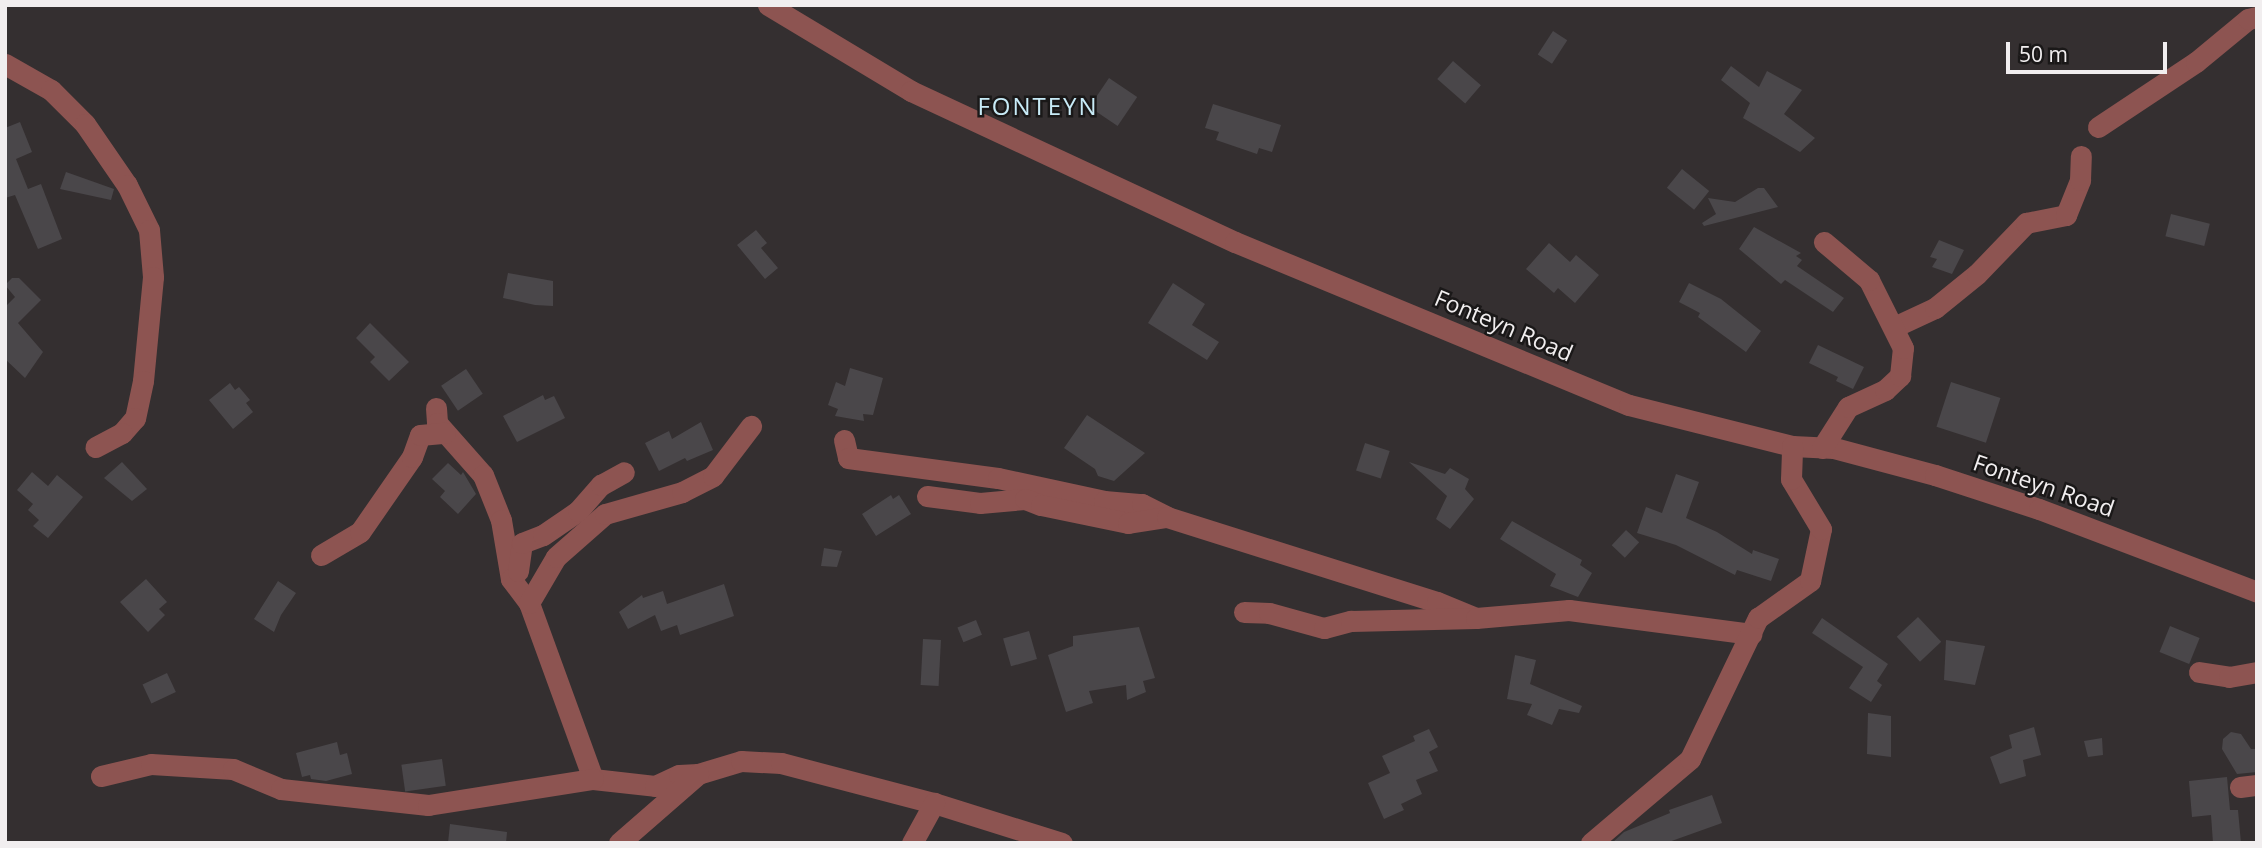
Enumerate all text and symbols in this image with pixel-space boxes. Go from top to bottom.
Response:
scale bar [2010,28,2171,72]
text: 50 m [2019,40,2068,68]
district label: FONTEYN [978,92,1098,120]
street label: Fonteyn Road [1431,283,1577,367]
street label: Fonteyn Road [1970,448,2118,522]

